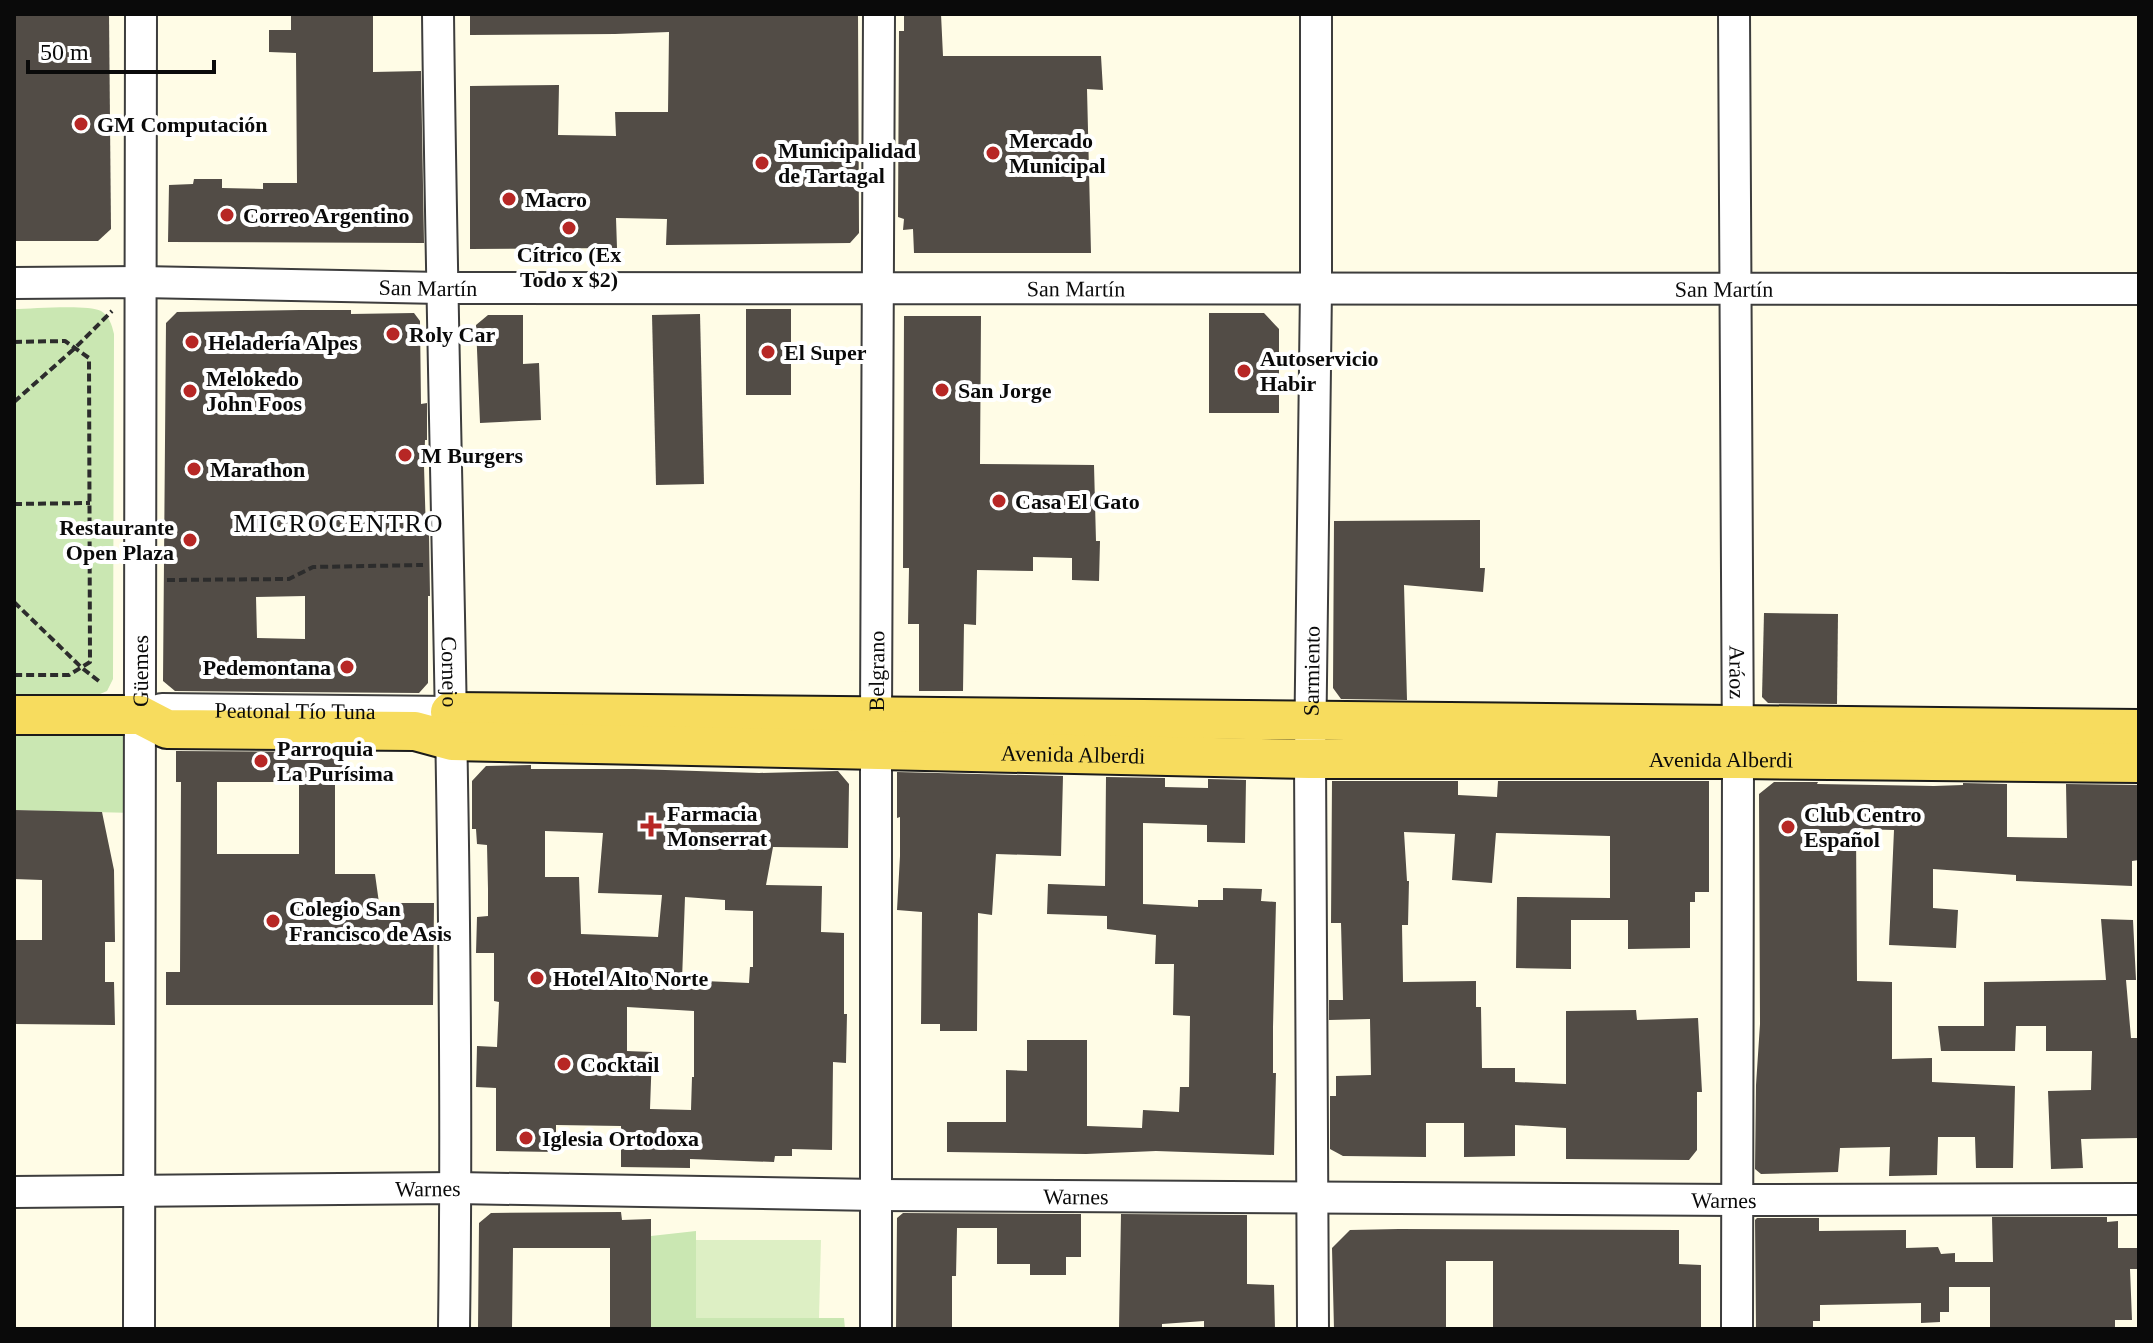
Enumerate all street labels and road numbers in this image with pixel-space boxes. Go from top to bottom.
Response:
street label: San Martín [378,274,477,301]
street label: San Martín [1027,276,1125,301]
street label: San Martín [1675,276,1773,301]
street label: Sarmiento [1298,626,1324,716]
street label: Belgrano [864,631,889,711]
street label: Güemes [127,635,153,707]
street label: Cornejo [437,636,463,708]
street label: Aráoz [1725,645,1750,699]
street label: Peatonal Tío Tuna [215,697,376,724]
street label: Avenida Alberdi [1001,740,1146,768]
street label: Avenida Alberdi [1649,747,1793,772]
street label: Warnes [395,1175,461,1201]
street label: Warnes [1043,1183,1109,1209]
street label: Warnes [1691,1187,1757,1213]

